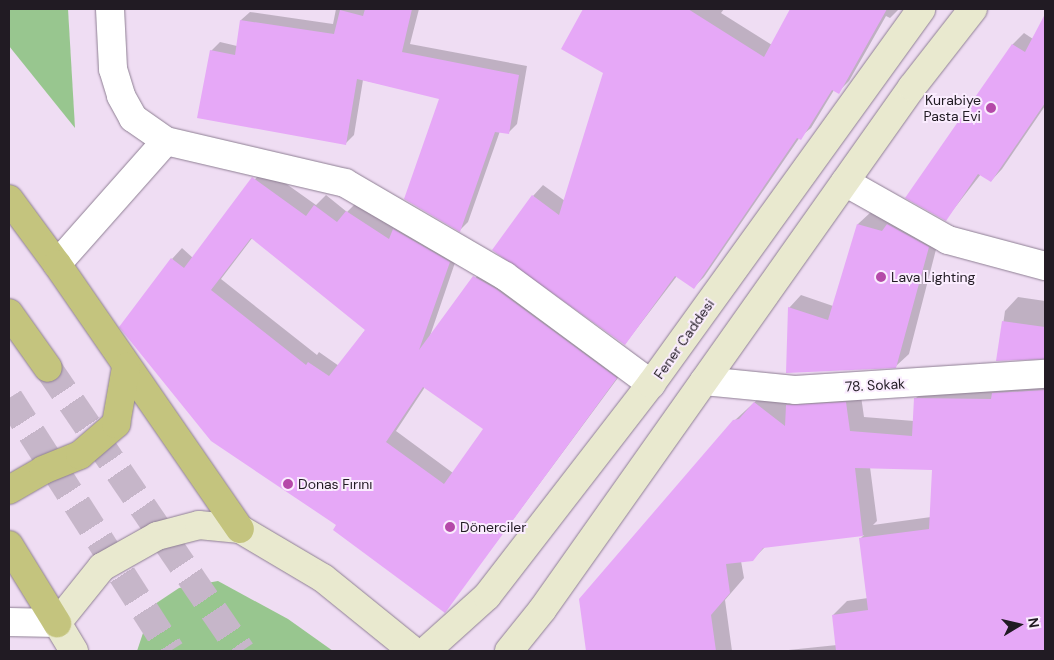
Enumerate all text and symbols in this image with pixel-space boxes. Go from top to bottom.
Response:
place label: Kurabiye Pasta Evi [923,92,981,124]
marker: Kurabiye Pasta Evi [985,102,997,114]
place label: Lava Lighting [891,269,975,285]
marker: Lava Lighting [875,271,887,283]
street label: Fener Caddesi [650,296,718,382]
street label: 78. Sokak [844,375,906,395]
place label: Donas Fırını [298,476,372,492]
marker: Donas Fırını [282,478,294,490]
place label: Dönerciler [460,519,526,535]
marker: Dönerciler [444,521,456,533]
north arrow [994,600,1044,650]
text: N [1024,616,1044,629]

